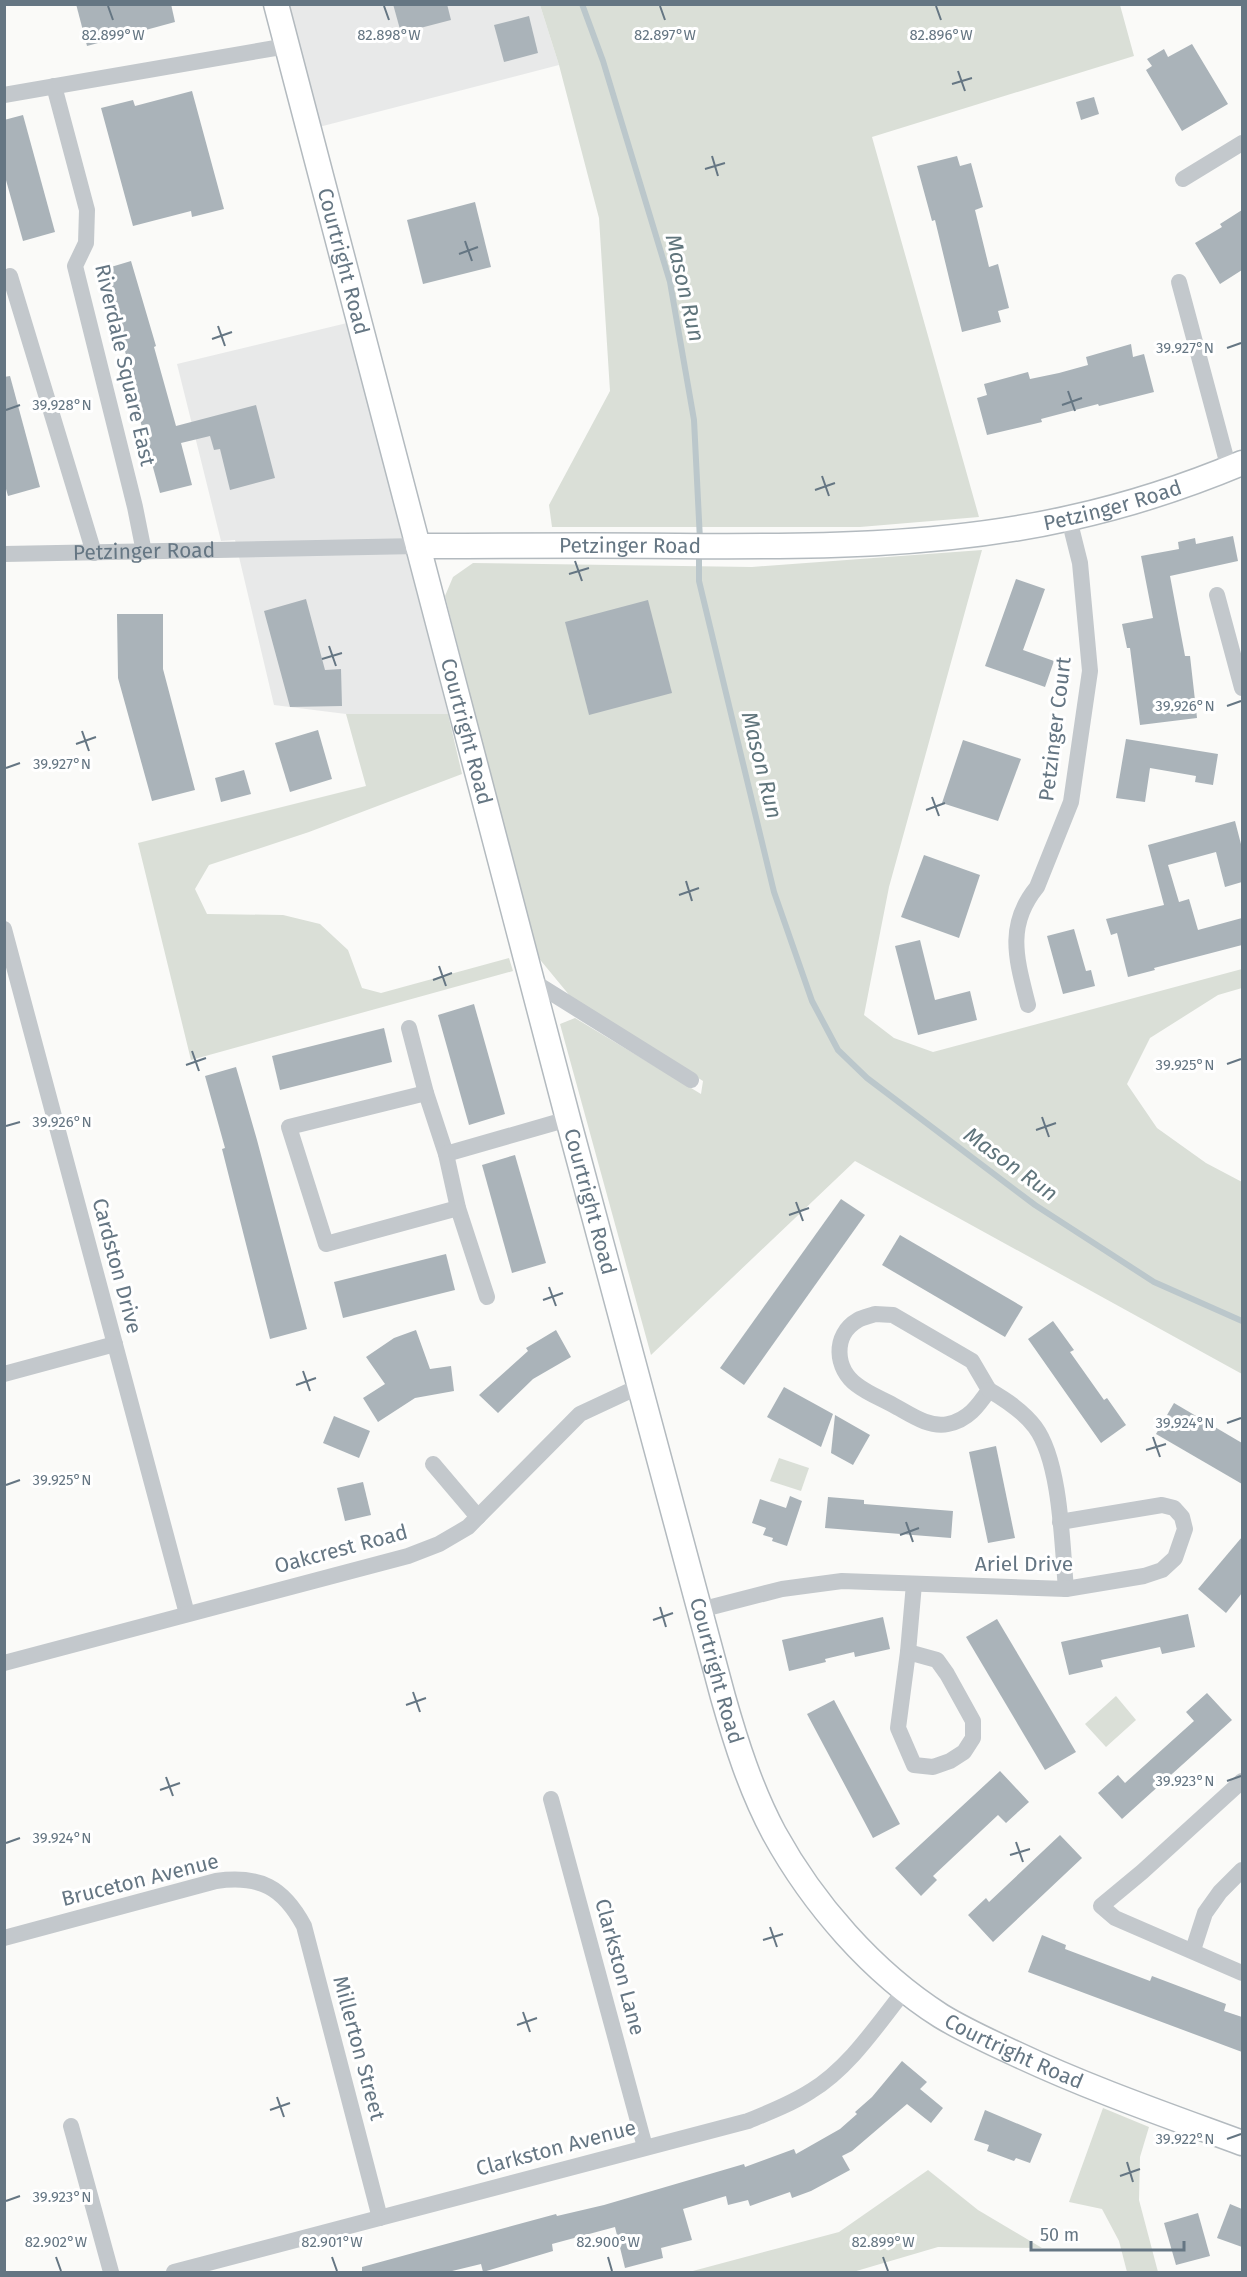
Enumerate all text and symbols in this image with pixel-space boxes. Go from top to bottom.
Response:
text: 82.899°W [81,26,145,44]
text: 82.898°W [357,26,421,44]
text: 82.897°W [634,26,697,44]
text: 82.896°W [909,26,973,44]
street label: Courtright Road [312,185,375,337]
water label: Mason Run [660,232,710,344]
street label: Riverdale Square East [89,262,161,469]
text: 39.927°N [1156,339,1214,357]
text: 39.928°N [32,396,92,414]
street label: Petzinger Road [1041,474,1185,536]
street label: Petzinger Road [559,533,701,559]
street label: Petzinger Road [73,537,215,566]
street label: Courtright Road [435,655,498,808]
street label: Petzinger Court [1033,655,1077,803]
text: 39.926°N [1155,697,1215,715]
water label: Mason Run [736,709,788,821]
text: 39.927°N [33,755,91,773]
text: 39.925°N [1156,1056,1214,1074]
text: 39.926°N [32,1113,92,1131]
water label: Mason Run [959,1121,1063,1207]
street label: Courtright Road [558,1125,622,1278]
street label: Cardston Drive [86,1195,148,1337]
text: 39.924°N [1155,1414,1215,1432]
text: 39.925°N [33,1471,91,1489]
street label: Oakcrest Road [272,1519,410,1579]
street label: Ariel Drive [975,1551,1073,1577]
street label: Courtright Road [684,1595,749,1747]
text: 39.923°N [1156,1772,1214,1790]
text: 39.924°N [32,1829,92,1847]
street label: Bruceton Avenue [59,1848,221,1912]
street label: Clarkston Lane [589,1896,651,2038]
street label: Millerton Street [327,1973,391,2123]
street label: Courtright Road [940,2008,1087,2095]
street label: Clarkston Avenue [473,2114,639,2182]
text: 39.922°N [1156,2130,1214,2148]
text: 39.923°N [33,2188,91,2206]
scale bar [1031,2214,1184,2252]
text: 50 m [1040,2224,1079,2246]
text: 82.902°W [25,2233,88,2251]
text: 82.901°W [301,2233,363,2251]
text: 82.900°W [576,2233,640,2251]
text: 82.899°W [851,2233,915,2251]

